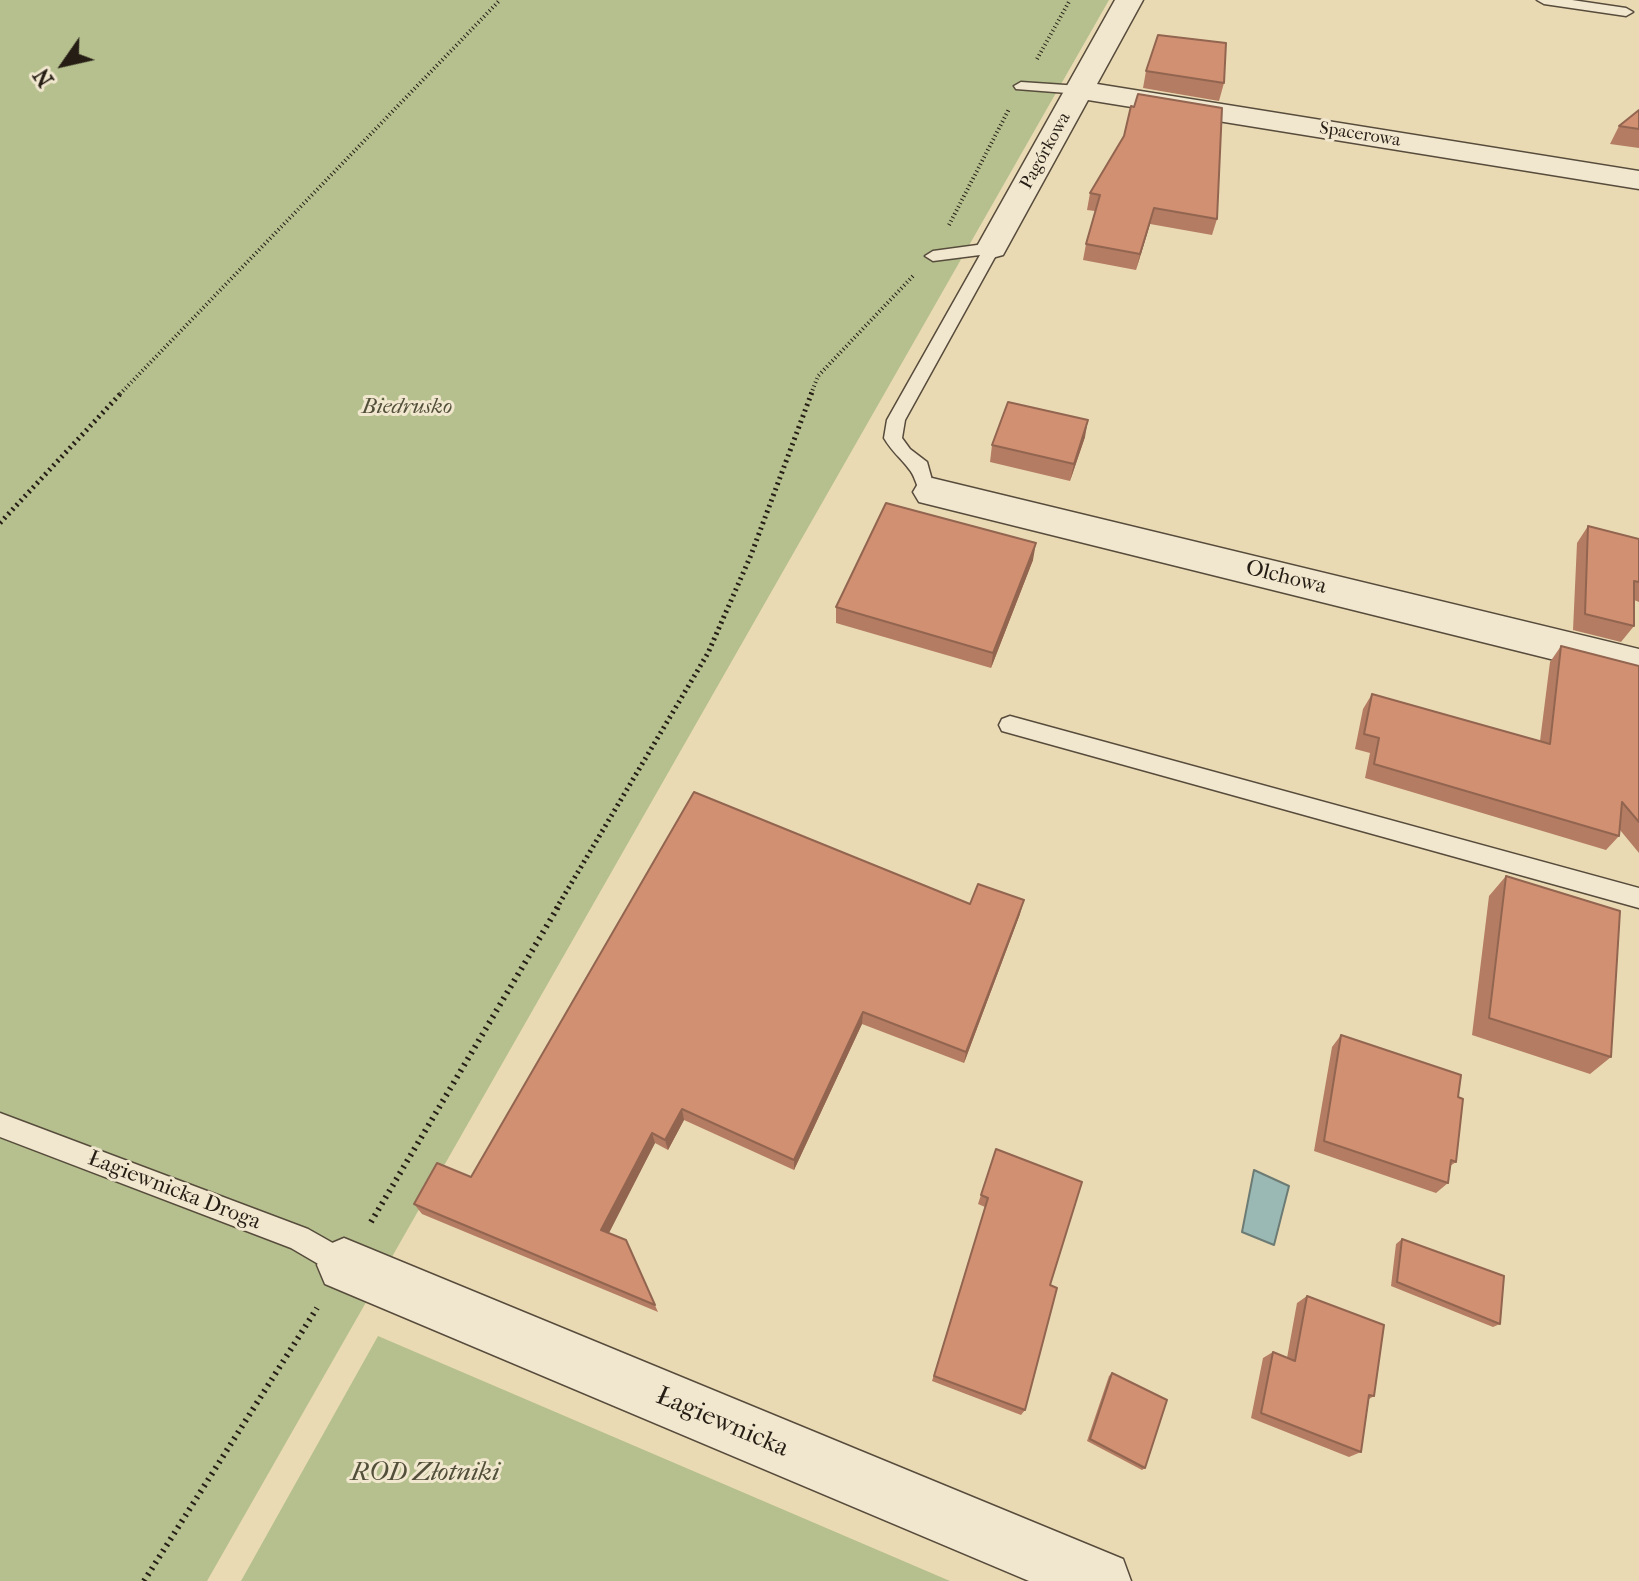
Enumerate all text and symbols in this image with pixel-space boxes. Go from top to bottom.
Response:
north arrow [24,24,104,104]
text: N [29,63,60,92]
street label: Pagórkowa [1016,109,1076,193]
street label: Spacerowa [1318,118,1402,152]
park label: Biedrusko [362,395,452,421]
street label: Olchowa [1243,555,1329,601]
street label: Łagiewnicka Droga [84,1146,264,1236]
street label: Łagiewnicka [651,1381,793,1465]
park label: ROD Złotniki [351,1458,499,1490]

